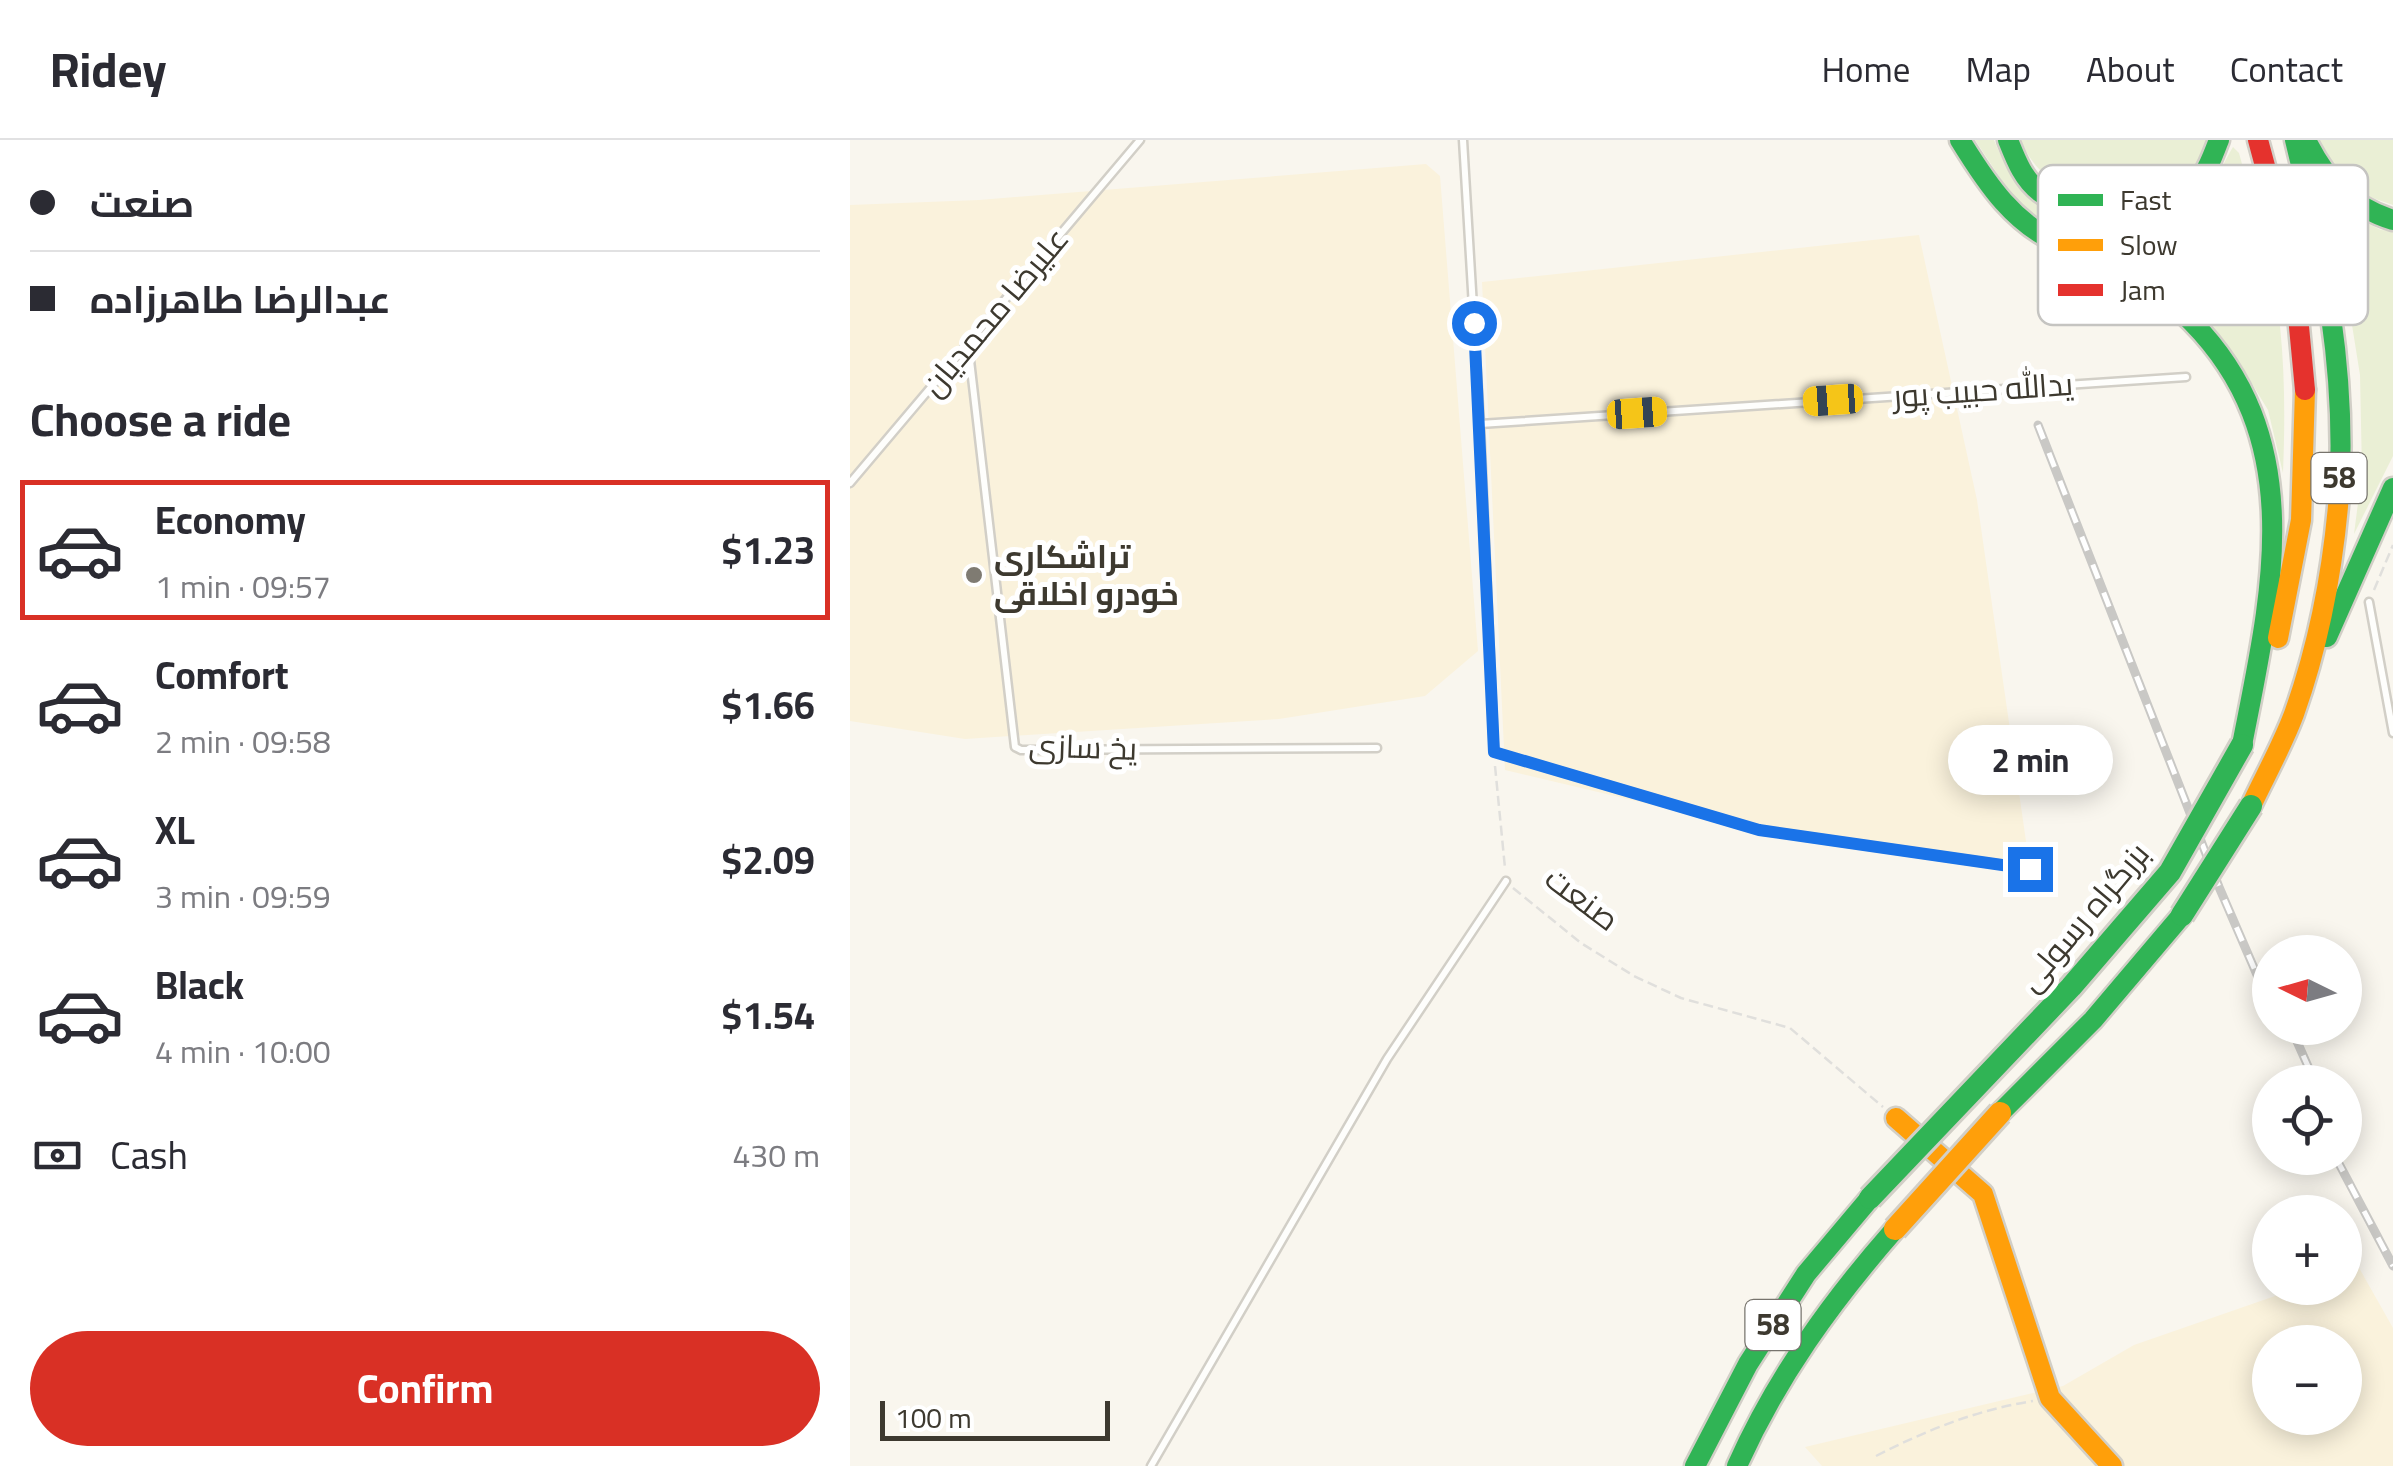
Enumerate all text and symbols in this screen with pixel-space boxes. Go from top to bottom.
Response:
text: Ridey [50,24,167,114]
text: Home [1822,36,1910,102]
text: Map [1965,36,2031,102]
text: About [2086,36,2175,102]
text: Contact [2230,36,2343,102]
legend [2038,165,2368,325]
text: صنعت [90,167,194,239]
text: Fast [2120,174,2172,226]
street label: علیرضا محمدیان [904,212,1084,410]
text: Slow [2120,219,2178,271]
text: عبدالرضا طاهرزاده [90,263,391,335]
text: Jam [2120,264,2166,316]
route start [1452,301,1497,346]
street label: یدالله حبیب پور [1889,353,2075,425]
text: Choose a ride [30,377,291,462]
car [1802,383,1864,417]
car [1606,396,1668,430]
road number: 58 [2312,453,2366,503]
text: Economy [155,484,306,556]
icon: car [35,505,125,595]
text: $1.23 [721,514,815,586]
place label: تراشکاری خودرو اخلاقی [994,526,1179,623]
text: 1 min · 09:57 [155,556,331,616]
marker: تراشکاری خودرو اخلاقی [963,564,985,586]
text: Comfort [155,639,288,711]
icon: car [35,660,125,750]
text: $1.66 [721,669,815,741]
text: 2 min · 09:58 [155,711,331,771]
street label: یخ سازی [1028,714,1139,778]
callout: 2 min [1948,724,2112,794]
text: 2 min [1992,730,2069,790]
text: XL [155,794,195,866]
icon: car [35,815,125,905]
text: $2.09 [721,824,815,896]
street label: بزرگراه رسولی [2002,827,2165,1006]
route end [2008,847,2053,892]
street label: صنعت [1532,850,1633,947]
text: 3 min · 09:59 [155,866,331,926]
north arrow [2252,935,2362,1045]
map controls [2252,935,2362,1435]
text: Black [155,949,244,1021]
icon: car [35,970,125,1060]
text: $1.54 [721,979,815,1051]
text: 4 min · 10:00 [155,1021,331,1081]
button: locate [2252,1065,2362,1175]
text: Cash [110,1119,188,1191]
text: 430 m [732,1125,820,1185]
icon: cash [30,1128,85,1183]
button: + [2252,1195,2362,1305]
road number: 58 [1746,1300,1800,1350]
button: − [2252,1325,2362,1435]
button: Confirm [30,1331,820,1446]
text: 100 m [895,1392,972,1444]
scale bar [880,1396,1110,1440]

